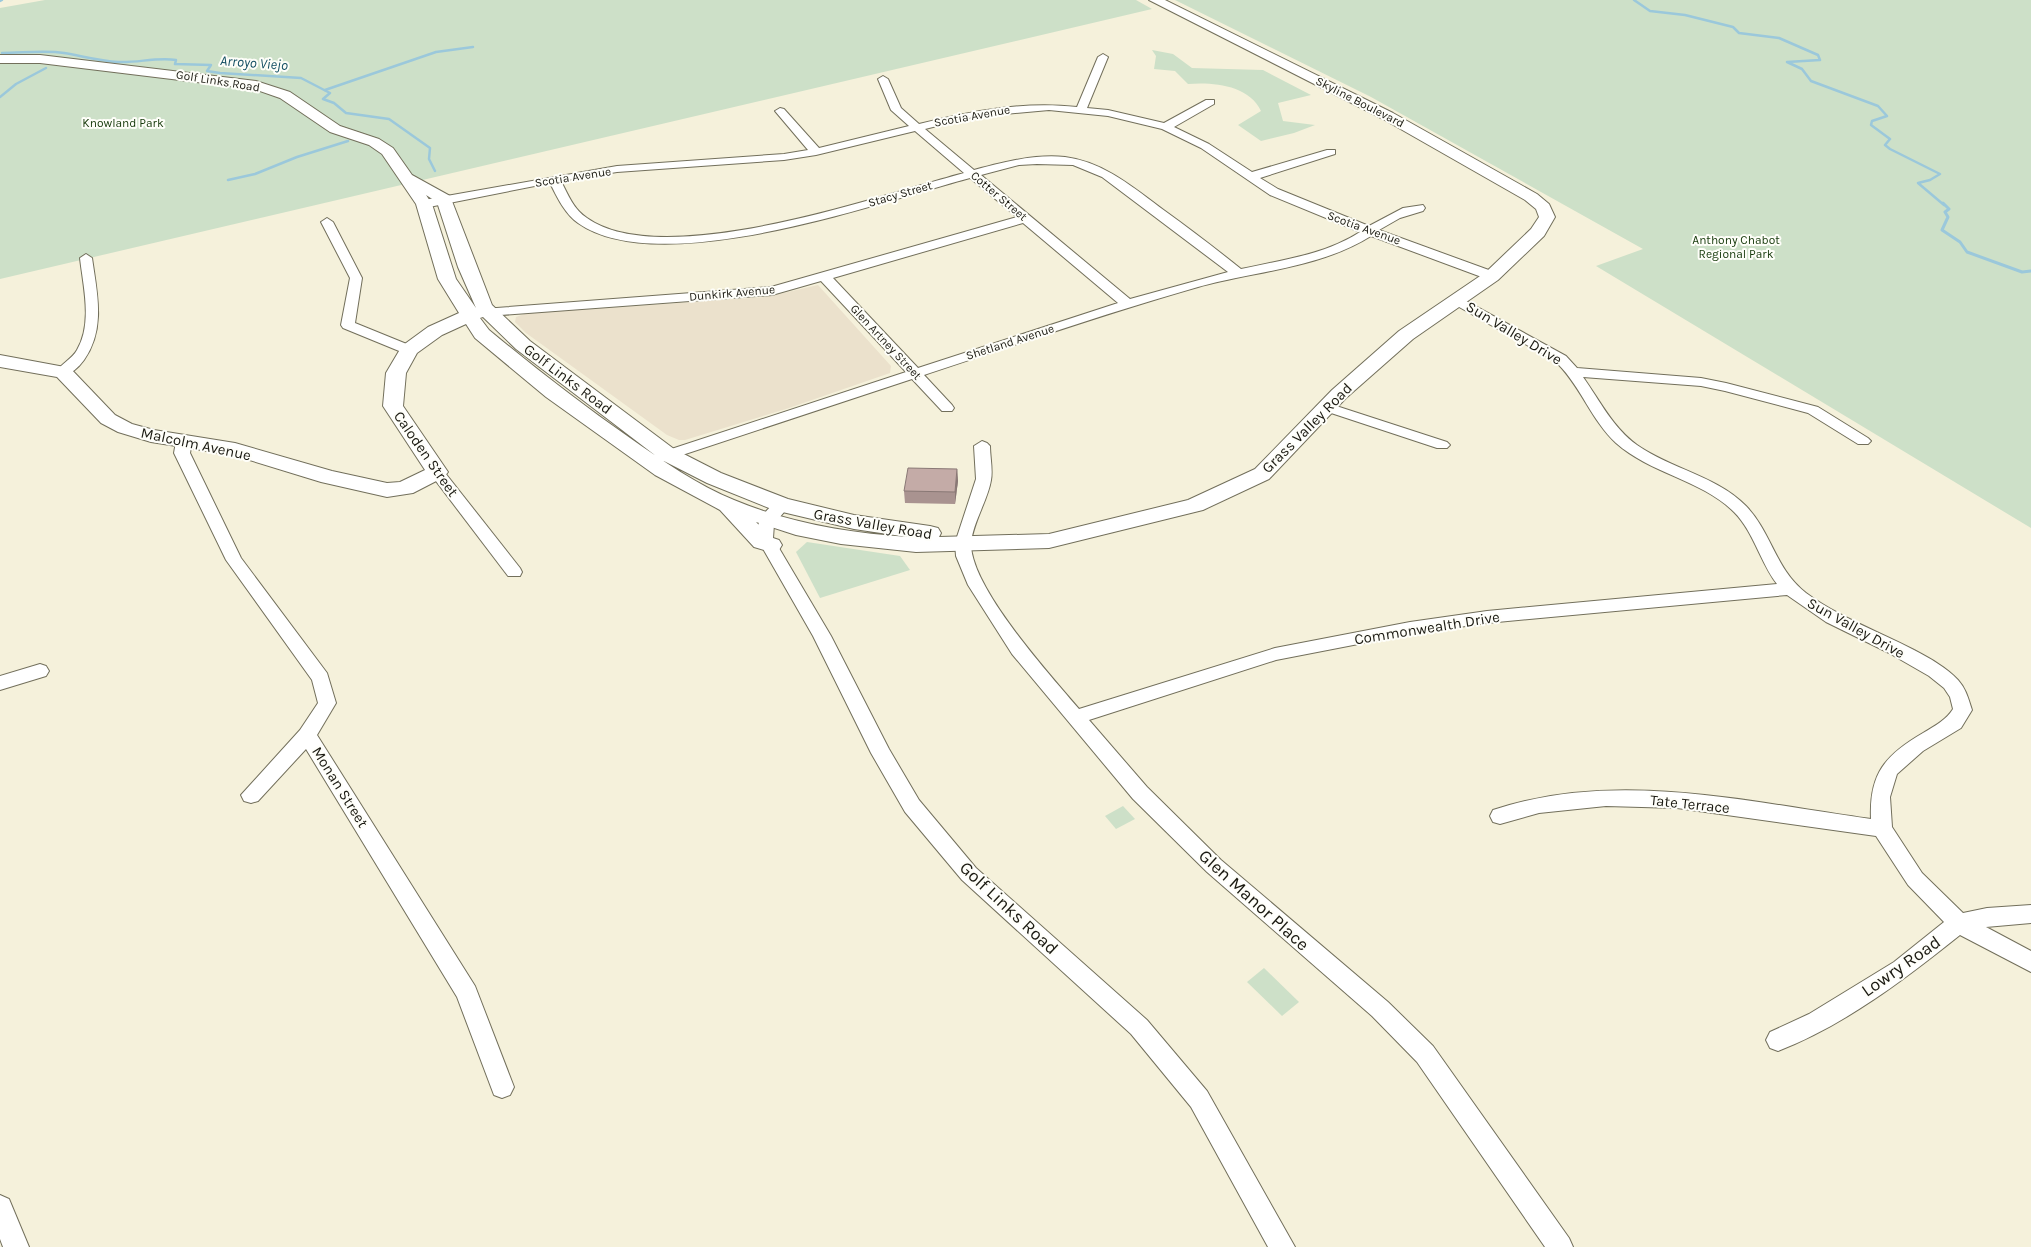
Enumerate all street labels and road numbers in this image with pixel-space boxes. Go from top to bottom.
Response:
street label: Golf Links Road [175,67,261,95]
street label: Skyline Boulevard [1313,74,1407,130]
street label: Scotia Avenue [933,102,1011,130]
street label: Scotia Avenue [534,164,612,190]
street label: Cotter Street [968,168,1030,224]
street label: Stacy Street [866,178,934,210]
street label: Scotia Avenue [1325,208,1403,248]
street label: Dunkirk Avenue [688,282,776,304]
street label: Sun Valley Drive [1463,297,1565,369]
street label: Glen Artney Street [848,301,925,383]
street label: Shetland Avenue [964,321,1056,363]
street label: Golf Links Road [520,340,616,418]
street label: Grass Valley Road [1258,379,1356,477]
street label: Caloden Street [390,408,462,501]
street label: Malcolm Avenue [139,424,253,464]
street label: Grass Valley Road [812,505,934,543]
street label: Sun Valley Drive [1804,594,1908,662]
street label: Commonwealth Drive [1353,608,1501,648]
street label: Monan Street [308,743,372,831]
street label: Tate Terrace [1649,791,1731,817]
street label: Glen Manor Place [1194,845,1314,955]
street label: Golf Links Road [955,857,1063,959]
street label: Lowry Road [1857,931,1945,1001]

